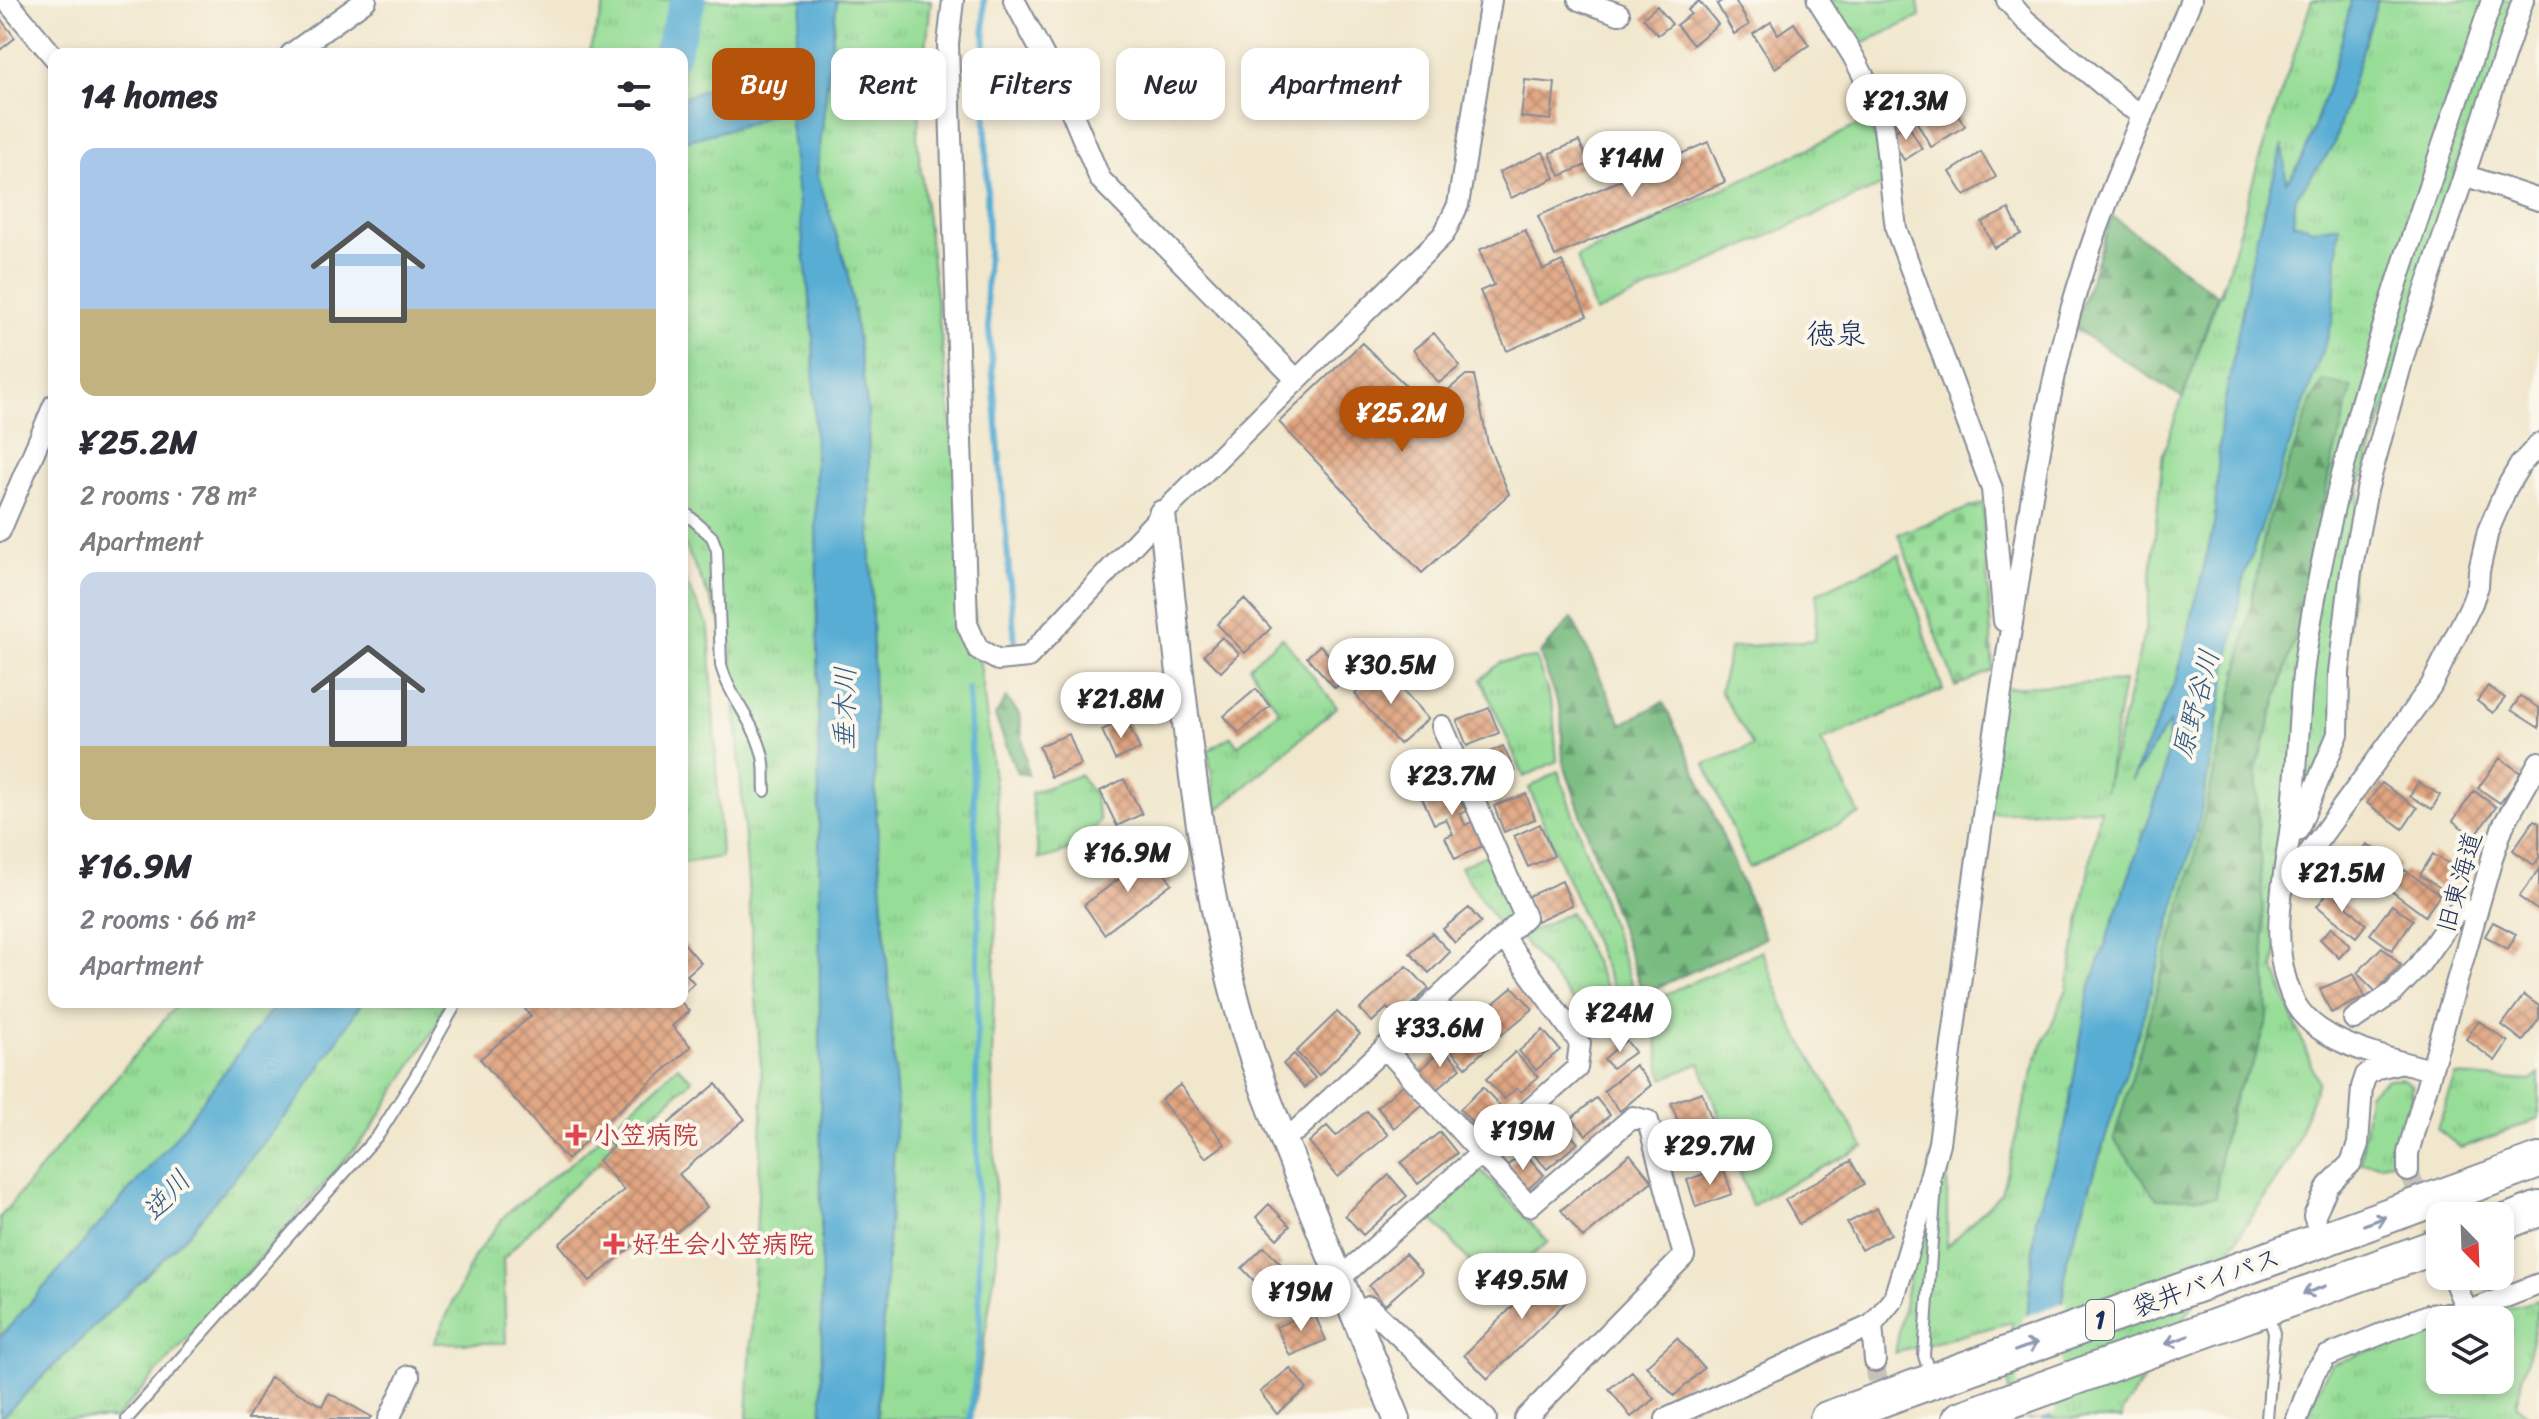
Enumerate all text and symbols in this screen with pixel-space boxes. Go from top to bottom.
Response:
chip: Buy [712,48,815,120]
chip: Rent [831,48,946,120]
chip: Filters [962,48,1100,120]
chip: New [1116,48,1225,120]
chip: Apartment [1241,48,1429,120]
text: 14 homes [80,66,217,126]
icon: filters [612,74,656,118]
pin: ¥21.3M [1841,74,1971,142]
text: ¥21.3M [1864,77,1948,123]
pin: ¥14M [1585,131,1679,199]
text: ¥14M [1600,134,1664,180]
icon: home [296,200,440,344]
district label: 徳泉 [1806,307,1866,361]
pin: ¥25.2M [1337,386,1467,454]
text: ¥25.2M [1357,389,1447,435]
text: ¥25.2M [80,412,197,472]
text: 2 rooms · 78 m² [80,472,257,518]
text: Apartment [80,518,203,564]
icon: home [296,624,440,768]
pin: ¥30.5M [1326,638,1456,706]
text: ¥30.5M [1346,641,1436,687]
water label: 原野谷川 [2157,644,2234,765]
water label: 垂木川 [819,666,870,750]
pin: ¥21.8M [1056,672,1186,740]
text: ¥21.8M [1078,675,1164,721]
pin: ¥23.7M [1387,749,1517,817]
text: ¥23.7M [1408,752,1496,798]
pin: ¥16.9M [1063,826,1193,894]
street label: 旧東海道 [2423,826,2495,938]
text: ¥16.9M [1085,829,1171,875]
text: ¥16.9M [80,836,192,896]
pin: ¥21.5M [2277,846,2407,914]
text: ¥21.5M [2299,849,2385,895]
text: 2 rooms · 66 m² [80,896,256,942]
text: Apartment [80,942,203,988]
pin: ¥24M [1573,986,1667,1054]
text: ¥24M [1587,989,1653,1035]
pin: ¥33.6M [1375,1001,1505,1069]
text: ¥33.6M [1397,1004,1483,1050]
pin: ¥19M [1476,1104,1570,1172]
text: ¥19M [1492,1107,1554,1153]
place label: 小笠病院 [594,1112,698,1158]
pin: ¥29.7M [1645,1119,1775,1187]
text: ¥29.7M [1665,1122,1755,1168]
marker: 小笠病院 [565,1124,587,1146]
water label: 逆川 [129,1158,203,1233]
north arrow [2426,1202,2514,1290]
map controls [2426,1202,2514,1394]
one-way arrow [2362,1213,2386,1227]
place label: 好生会小笠病院 [632,1221,814,1267]
marker: 好生会小笠病院 [603,1233,625,1255]
street label: 袋井バイパス [2125,1234,2287,1330]
pin: ¥49.5M [1457,1253,1587,1321]
text: ¥49.5M [1476,1256,1568,1302]
pin: ¥19M [1254,1265,1348,1333]
text: ¥19M [1270,1268,1332,1314]
one-way arrow [2302,1284,2327,1299]
road number: 1 [2086,1300,2114,1340]
button: layers [2426,1306,2514,1394]
one-way arrow [2165,1334,2190,1348]
one-way arrow [2013,1339,2038,1354]

